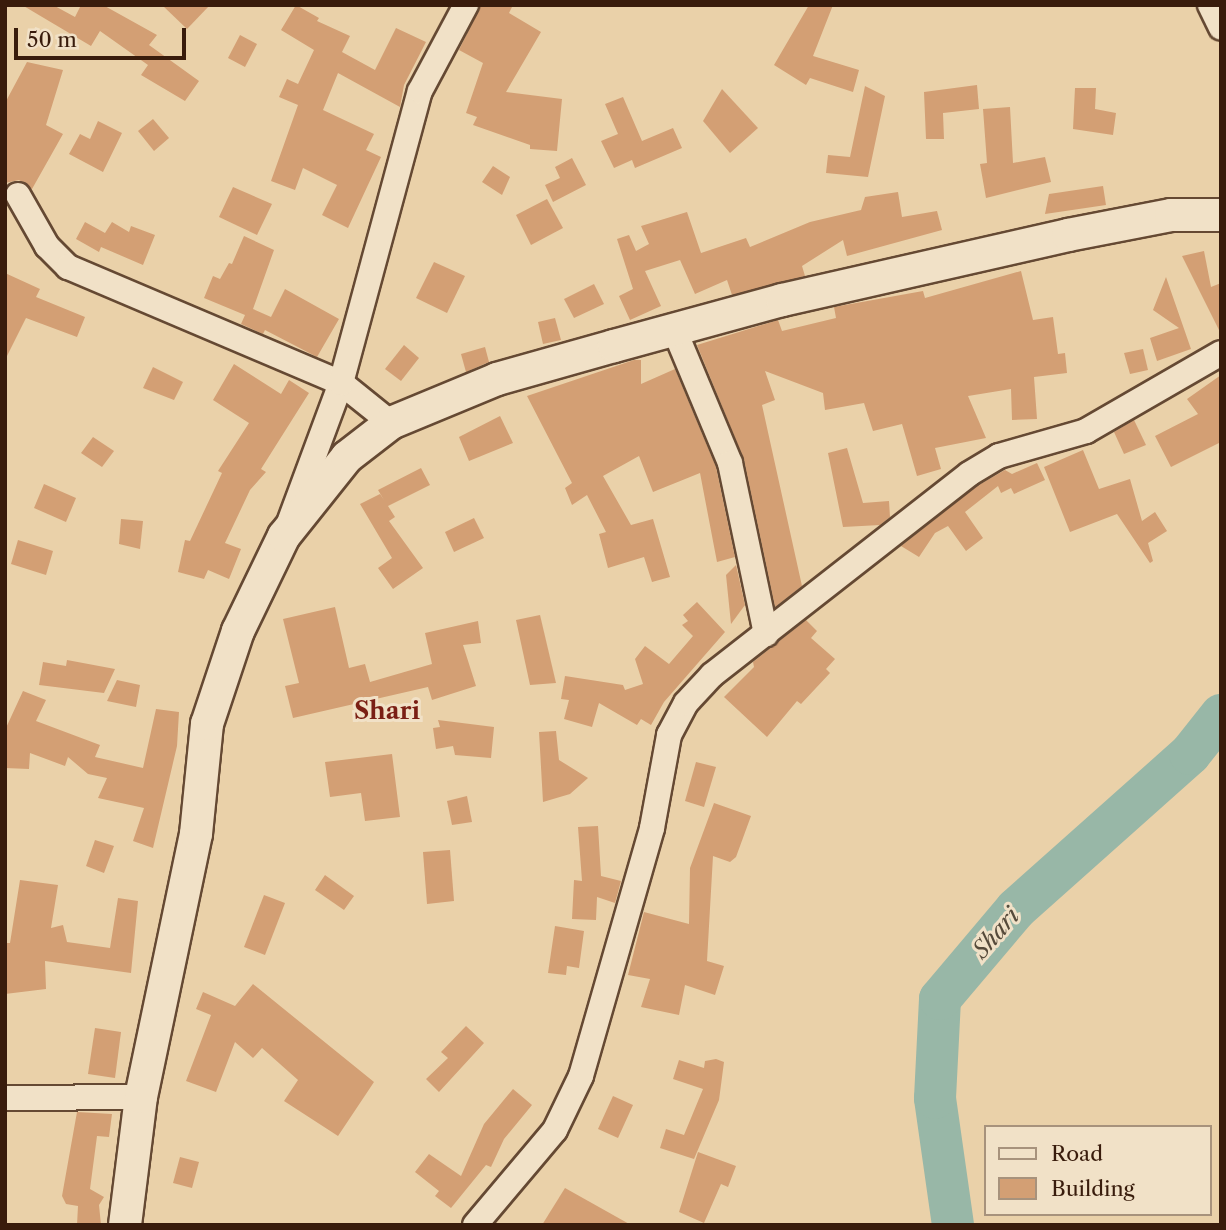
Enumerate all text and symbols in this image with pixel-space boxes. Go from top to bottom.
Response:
scale bar [18,14,189,58]
text: 50 m [27,27,77,52]
district label: Shari [354,697,420,725]
water label: Shari [967,902,1025,964]
legend [984,1125,1212,1216]
text: Road [1051,1141,1103,1166]
text: Building [1051,1176,1135,1201]

